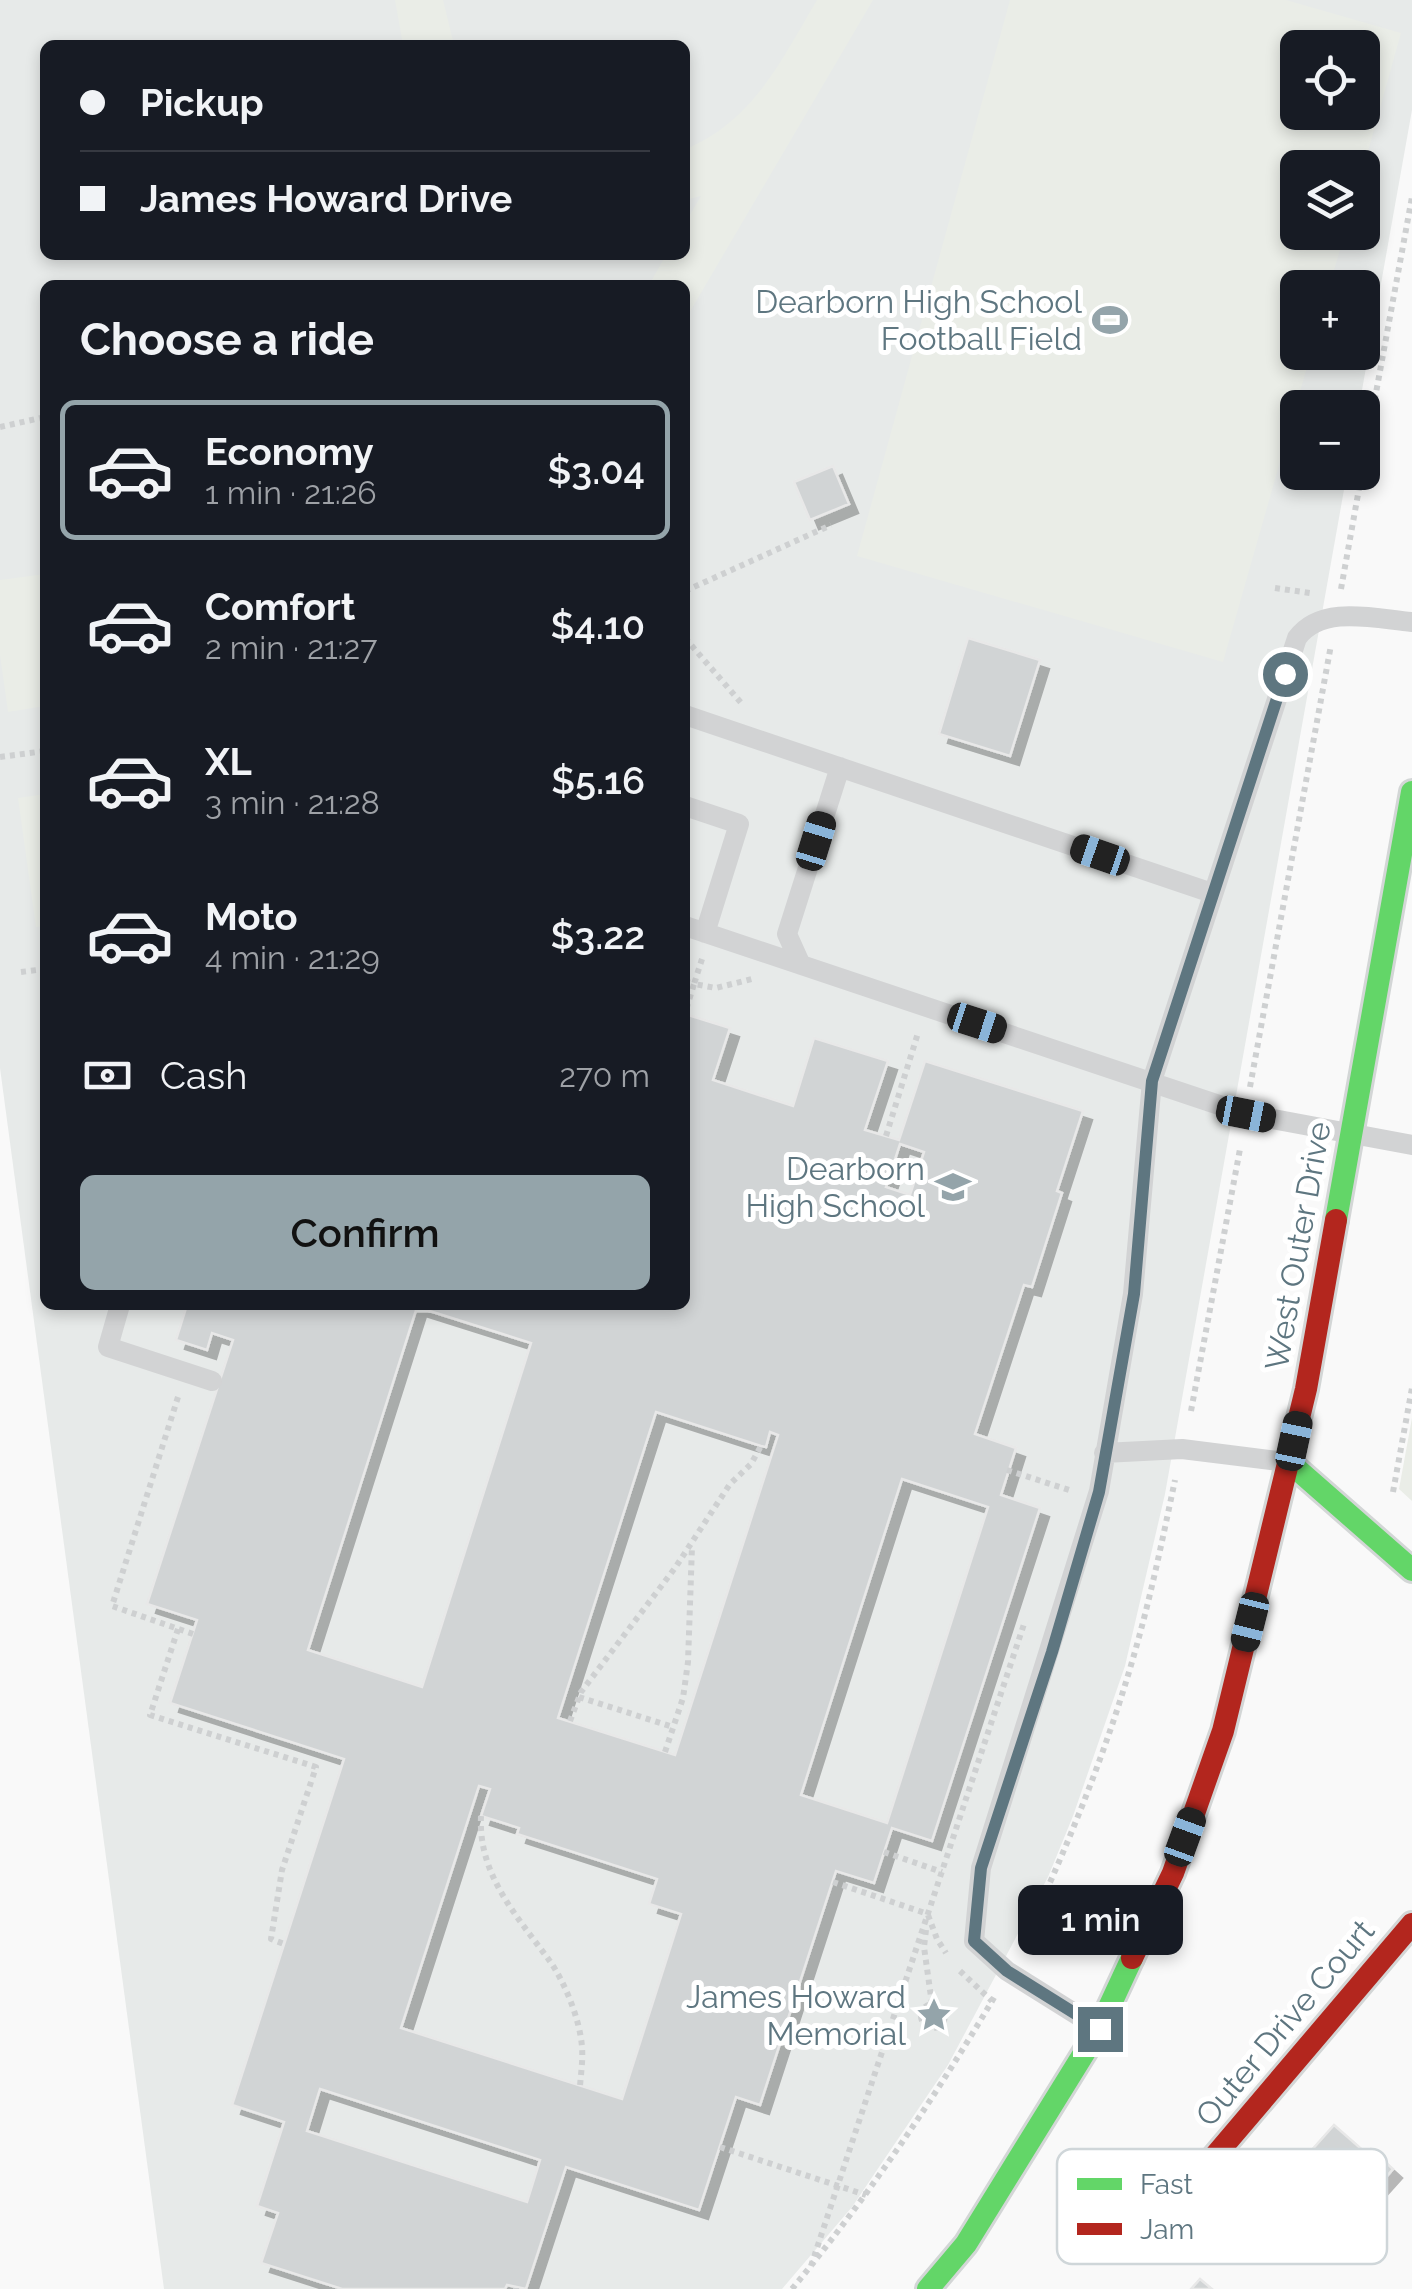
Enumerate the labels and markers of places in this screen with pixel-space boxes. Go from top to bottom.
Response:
place label: Dearborn High School Football Field [755,283,1082,357]
sports icon: Dearborn High School Football Field [1091,301,1129,339]
place label: Dearborn High School [745,1150,925,1224]
school or university icon: Dearborn High School [934,1168,972,1206]
place label: James Howard Memorial [686,1978,906,2052]
place icon: James Howard Memorial [915,1996,953,2034]

